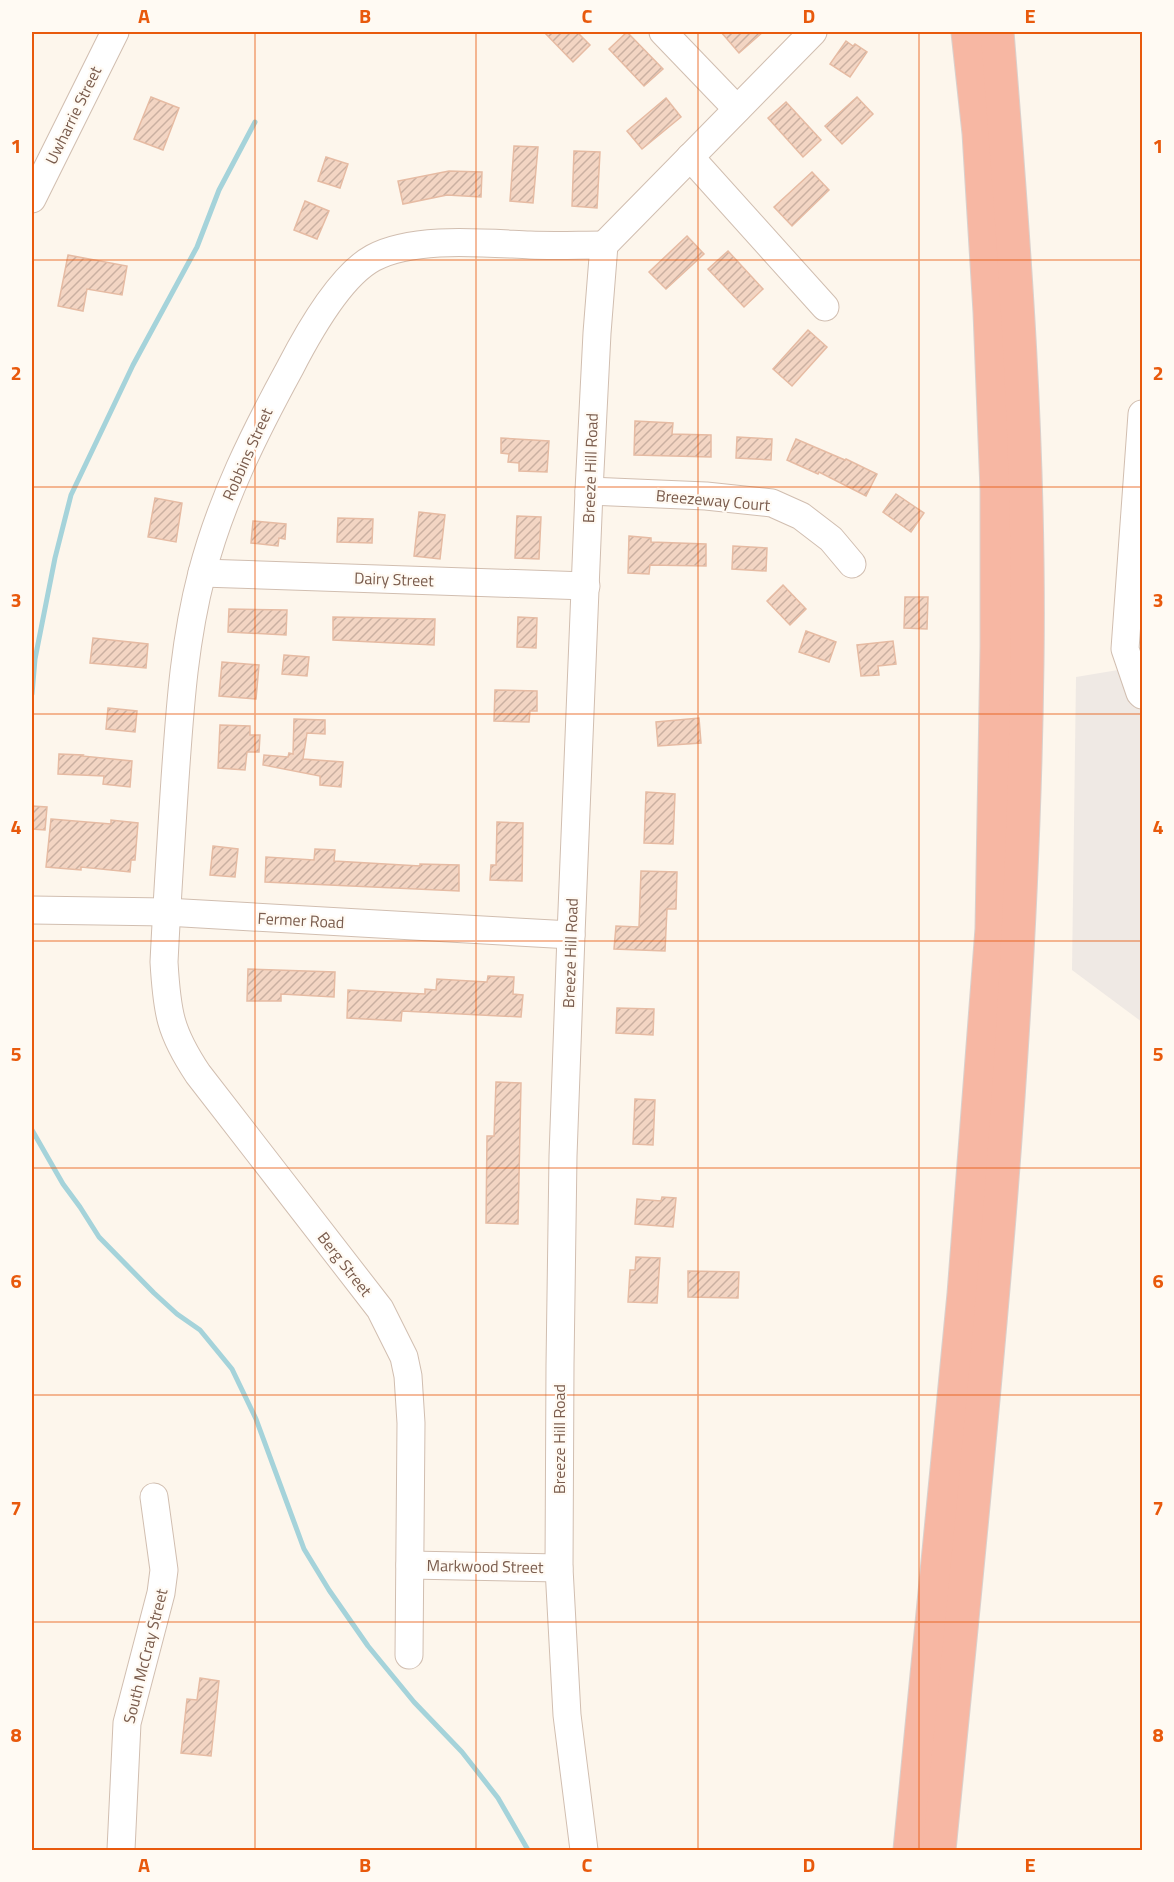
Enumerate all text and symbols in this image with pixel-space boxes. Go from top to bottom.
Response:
text: A [138,0,150,31]
text: B [359,0,371,31]
text: C [582,0,593,31]
text: D [803,0,815,31]
text: E [1024,0,1036,31]
street label: Uwharrie Street [39,62,107,168]
text: 1 [10,130,22,161]
text: 1 [1152,130,1164,161]
text: 2 [10,357,22,388]
text: 2 [1152,357,1164,388]
street label: Robbins Street [216,403,278,504]
street label: Breeze Hill Road [576,413,604,523]
street label: Breezeway Court [655,483,771,517]
street label: Dairy Street [354,566,435,592]
text: 3 [10,584,22,615]
text: 3 [1152,584,1164,615]
text: 4 [10,811,22,842]
text: 4 [1152,811,1164,842]
street label: Breeze Hill Road [556,898,584,1008]
street label: Fermer Road [257,906,345,934]
text: 5 [10,1038,22,1069]
text: 5 [1152,1038,1164,1069]
street label: Berg Street [312,1227,378,1302]
text: 6 [10,1265,22,1296]
text: 6 [1152,1265,1164,1296]
street label: Breeze Hill Road [547,1384,571,1494]
text: 7 [10,1492,22,1523]
text: 7 [1152,1492,1164,1523]
street label: Markwood Street [426,1553,544,1579]
street label: South McCray Street [117,1586,173,1726]
text: 8 [10,1719,22,1750]
text: 8 [1152,1719,1164,1750]
text: A [138,1849,150,1880]
text: B [359,1849,371,1880]
text: C [582,1849,593,1880]
text: D [803,1849,815,1880]
text: E [1024,1849,1036,1880]

